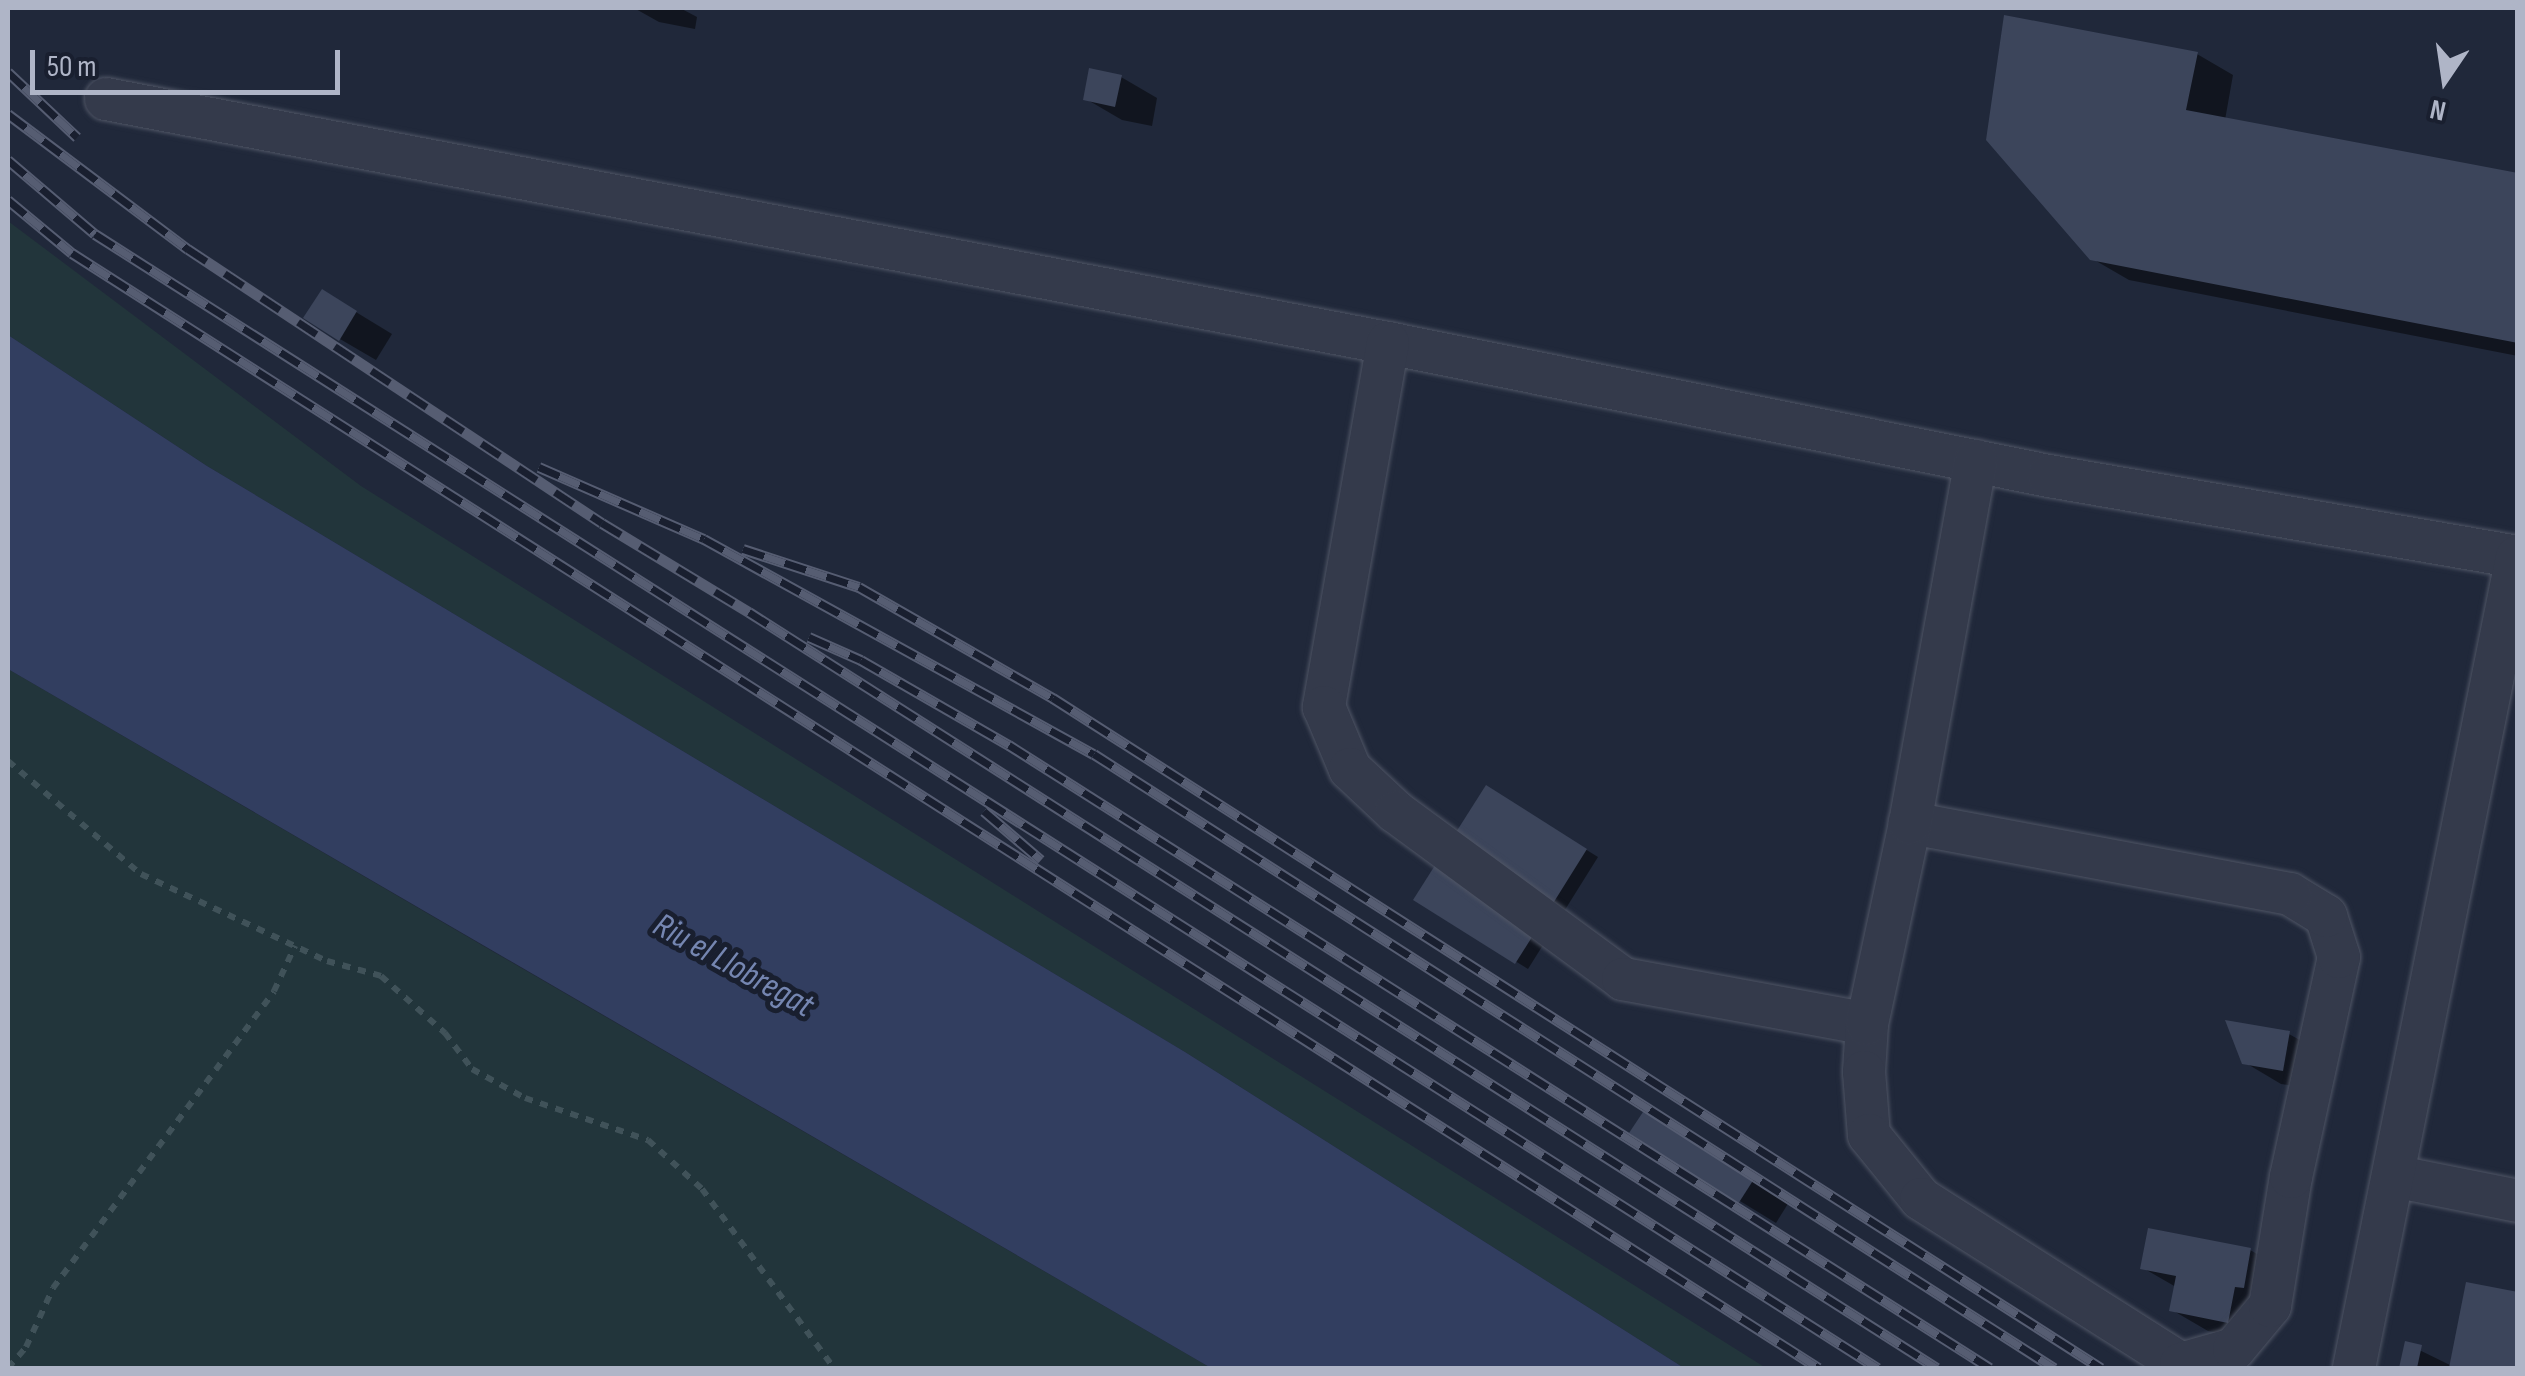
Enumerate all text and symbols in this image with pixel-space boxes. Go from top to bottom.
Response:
scale bar [35,30,345,92]
north arrow [2395,30,2495,130]
text: 50 m [47,49,96,85]
text: N [2427,92,2449,127]
water label: Riu el Llobregat [645,905,821,1027]

